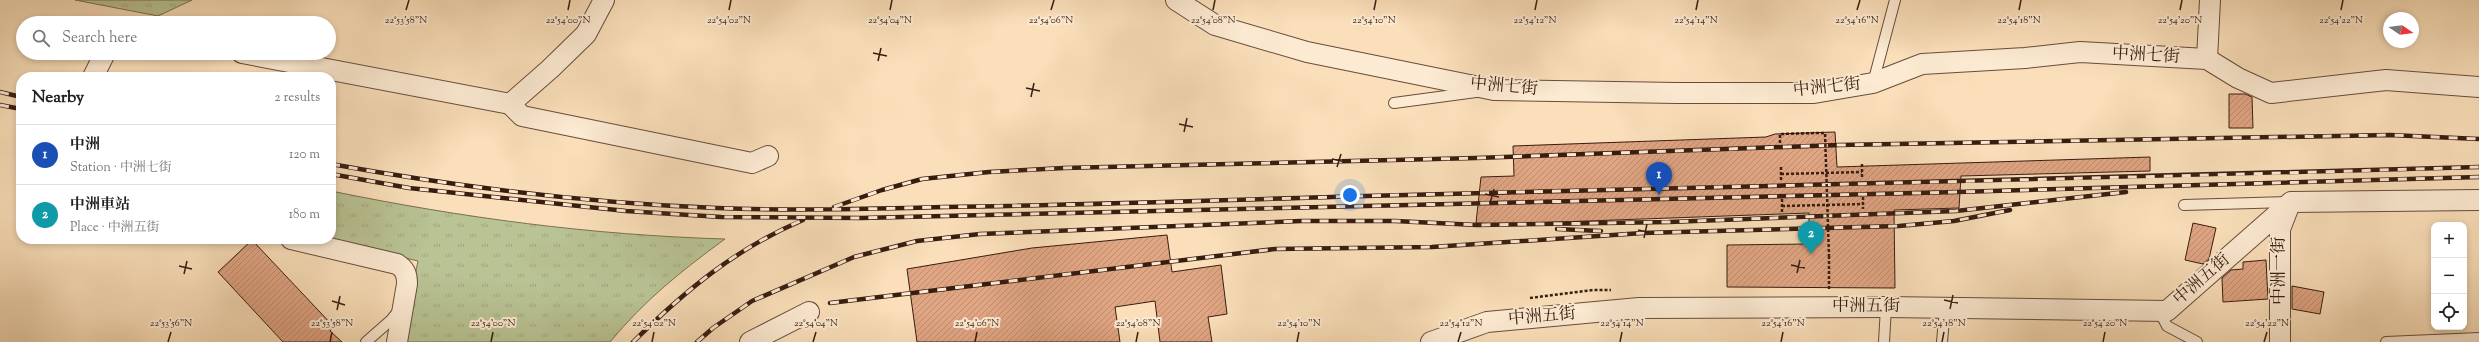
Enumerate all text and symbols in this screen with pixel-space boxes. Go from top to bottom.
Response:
north arrow [2383,12,2419,48]
text: 22°53'58"N [385,13,427,28]
text: 22°54'00"N [546,13,590,28]
text: 22°54'02"N [707,13,751,28]
text: 22°54'04"N [868,13,912,28]
text: 22°54'06"N [1029,13,1073,28]
text: 22°54'08"N [1191,13,1235,28]
text: 22°54'10"N [1352,13,1396,28]
text: 22°54'12"N [1514,13,1556,28]
text: 22°54'14"N [1674,13,1718,28]
text: 22°54'16"N [1835,13,1879,28]
text: 22°54'18"N [1997,13,2041,28]
text: 22°54'20"N [2158,13,2202,28]
text: 22°54'22"N [2319,13,2363,28]
search box [16,16,336,60]
icon: search [30,27,52,49]
text: Search here [62,28,137,49]
street label: 中洲七街 [2111,42,2181,70]
street label: 中洲七街 [1469,72,1539,102]
street label: 中洲七街 [1792,73,1862,103]
text: Nearby [32,86,84,110]
text: 2 results [275,89,320,107]
text: 中洲 [70,135,100,156]
text: 1 [43,146,47,164]
text: 120 m [289,146,320,164]
text: Station · 中洲七街 [70,159,172,177]
pin: 1 [1646,162,1672,195]
your location [1340,185,1360,205]
text: 中洲車站 [70,195,130,216]
text: 2 [42,206,48,224]
text: 180 m [289,206,320,224]
text: Place · 中洲五街 [70,219,160,237]
pin: 2 [1798,221,1824,254]
map controls [2431,222,2467,330]
button: + [2431,222,2467,258]
street label: 中洲一街 [2268,237,2292,305]
street label: 中洲五街 [2168,249,2236,311]
button: − [2431,258,2467,294]
button: locate [2431,294,2467,330]
street label: 中洲五街 [1832,295,1900,319]
street label: 中洲五街 [1507,302,1577,332]
text: 22°53'56"N [150,316,192,331]
text: 22°53'58"N [311,316,353,331]
text: 22°54'00"N [471,316,515,331]
text: 22°54'02"N [632,316,676,331]
text: 22°54'04"N [794,316,838,331]
text: 22°54'06"N [955,316,999,331]
text: 22°54'08"N [1116,316,1160,331]
text: 22°54'10"N [1277,316,1321,331]
text: 22°54'12"N [1440,316,1482,331]
text: 22°54'14"N [1600,316,1644,331]
text: 22°54'16"N [1761,316,1805,331]
text: 22°54'18"N [1922,316,1966,331]
text: 22°54'20"N [2083,316,2127,331]
text: 22°54'22"N [2245,316,2289,331]

